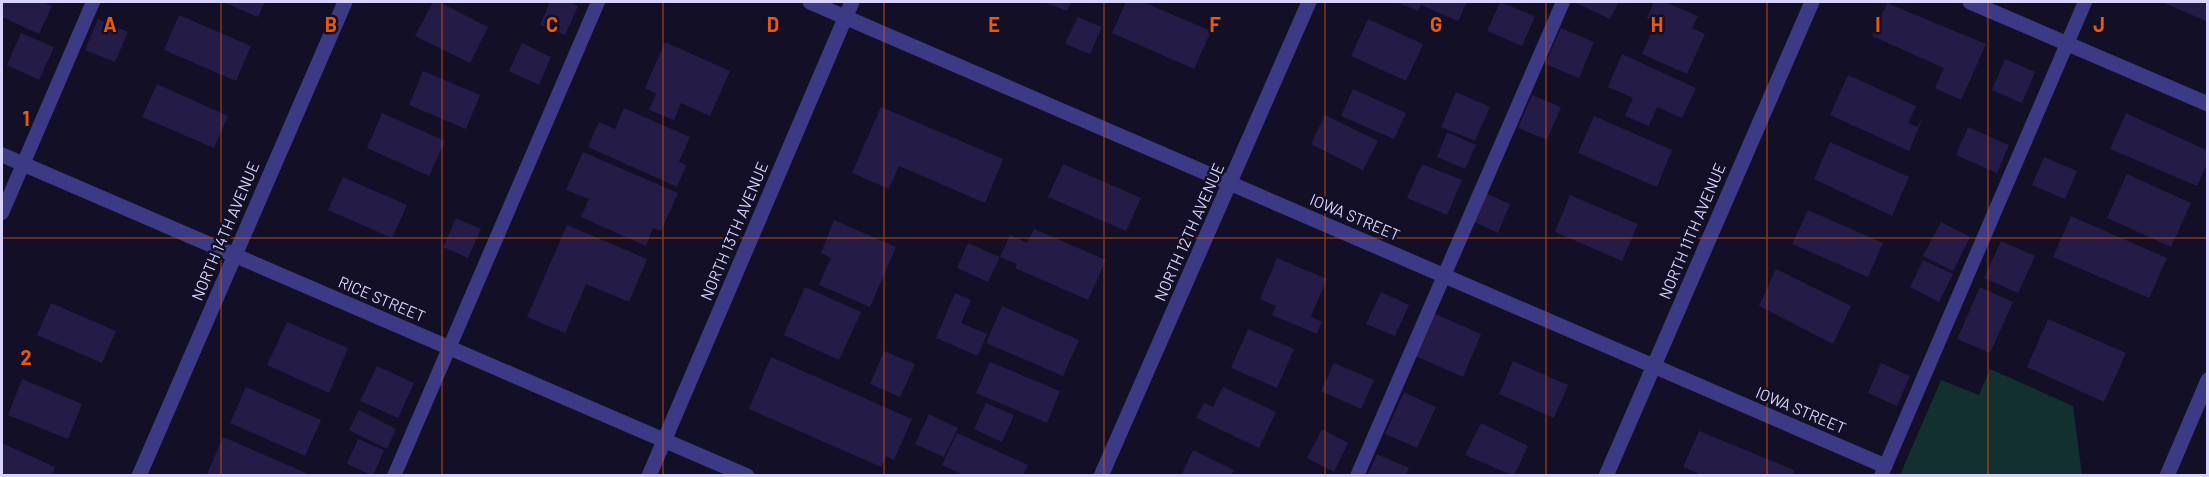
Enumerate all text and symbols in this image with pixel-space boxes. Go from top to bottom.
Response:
text: A [103,12,117,36]
text: B [325,12,337,36]
text: C [546,12,558,36]
text: D [767,12,779,36]
text: E [988,12,1000,36]
text: F [1209,12,1221,36]
text: G [1430,12,1442,36]
text: H [1651,12,1663,36]
text: I [1875,12,1881,36]
text: J [2093,12,2105,36]
text: 1 [22,106,30,130]
street label: NORTH 14TH AVENUE [187,158,262,303]
street label: NORTH 13TH AVENUE [696,159,771,303]
street label: NORTH 12TH AVENUE [1150,160,1228,304]
street label: NORTH 11TH AVENUE [1654,160,1729,302]
street label: IOWA STREET [1307,189,1403,244]
street label: RICE STREET [336,272,429,325]
text: 2 [20,345,32,369]
street label: IOWA STREET [1753,382,1849,437]

